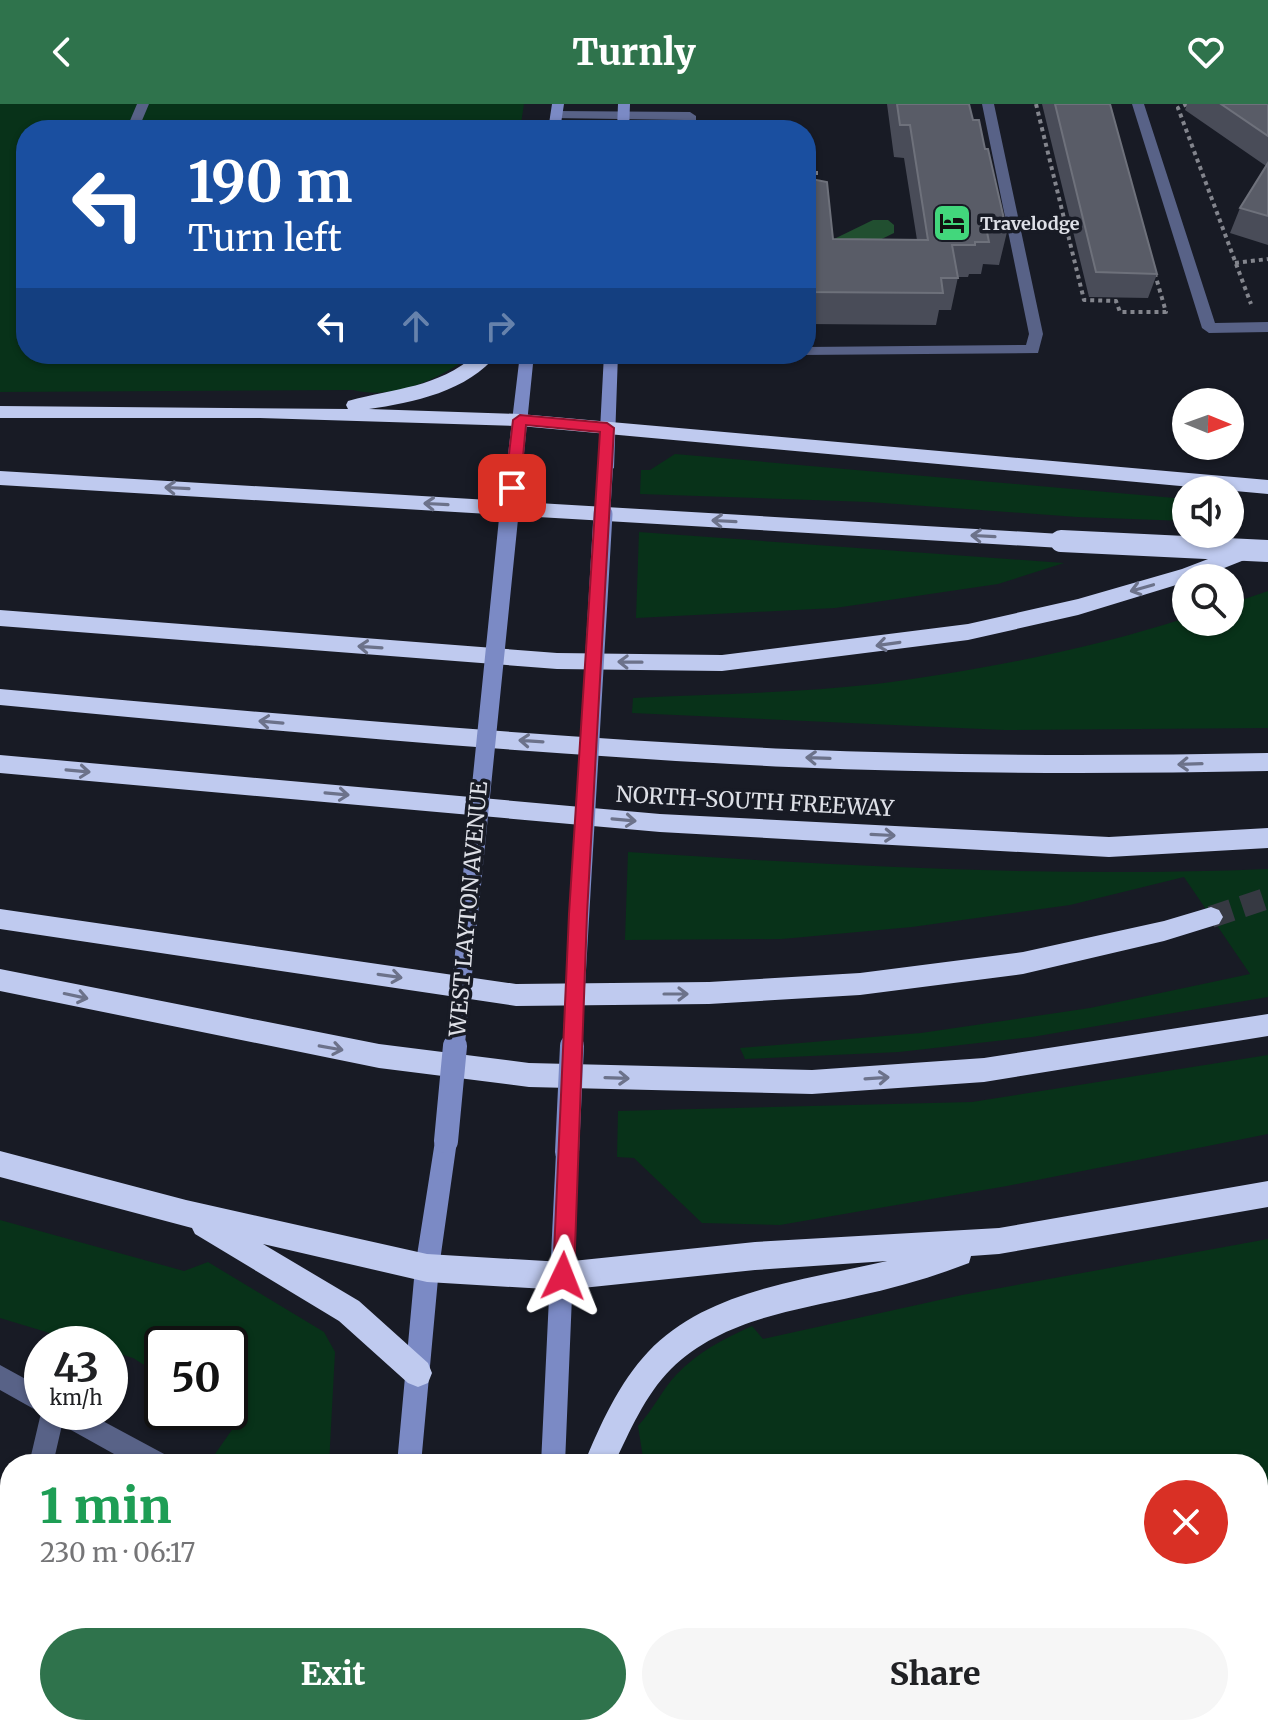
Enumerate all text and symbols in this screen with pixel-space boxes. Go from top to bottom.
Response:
icon: back [40,30,84,74]
text: Turnly [572,30,696,75]
icon: heart [1184,30,1228,74]
text: 190 m [188,147,353,217]
icon: left [56,152,160,256]
hotel icon: Travelodge [931,202,973,244]
place label: Travelodge [980,212,1080,235]
text: Turn left [188,216,342,261]
icon: left [310,304,354,348]
icon: ahead [394,304,438,348]
icon: right [478,304,522,348]
north arrow [1172,388,1244,460]
map controls [1172,388,1244,636]
pin [478,454,546,522]
icon: arrive [490,466,534,510]
button: sound [1172,476,1244,548]
one-way arrow [164,480,191,495]
one-way arrow [423,496,450,511]
one-way arrow [711,513,738,528]
one-way arrow [970,528,997,543]
button: search [1172,564,1244,636]
one-way arrow [1130,582,1155,596]
one-way arrow [876,637,902,652]
one-way arrow [357,639,384,654]
one-way arrow [617,654,644,670]
one-way arrow [259,714,285,729]
one-way arrow [518,733,545,748]
one-way arrow [805,750,832,765]
one-way arrow [1177,757,1204,772]
one-way arrow [64,764,91,779]
street label: WEST LAYTON AVENUE [443,780,493,1039]
street label: NORTH-SOUTH FREEWAY [615,780,896,822]
one-way arrow [323,787,350,802]
one-way arrow [610,812,636,827]
one-way arrow [869,828,896,843]
one-way arrow [377,969,402,984]
one-way arrow [662,986,689,1002]
one-way arrow [63,989,89,1004]
one-way arrow [318,1041,343,1056]
one-way arrow [863,1070,890,1085]
one-way arrow [603,1071,630,1086]
position arrow [521,1234,605,1318]
speed limit sign: 50 [144,1326,248,1430]
text: 43 [53,1343,99,1393]
text: km/h [50,1385,102,1410]
text: 1 min [40,1476,172,1536]
button: close [1144,1480,1228,1564]
text: 230 m · 06:17 [40,1536,195,1569]
button: Exit [40,1628,626,1720]
button: Share [642,1628,1228,1720]

